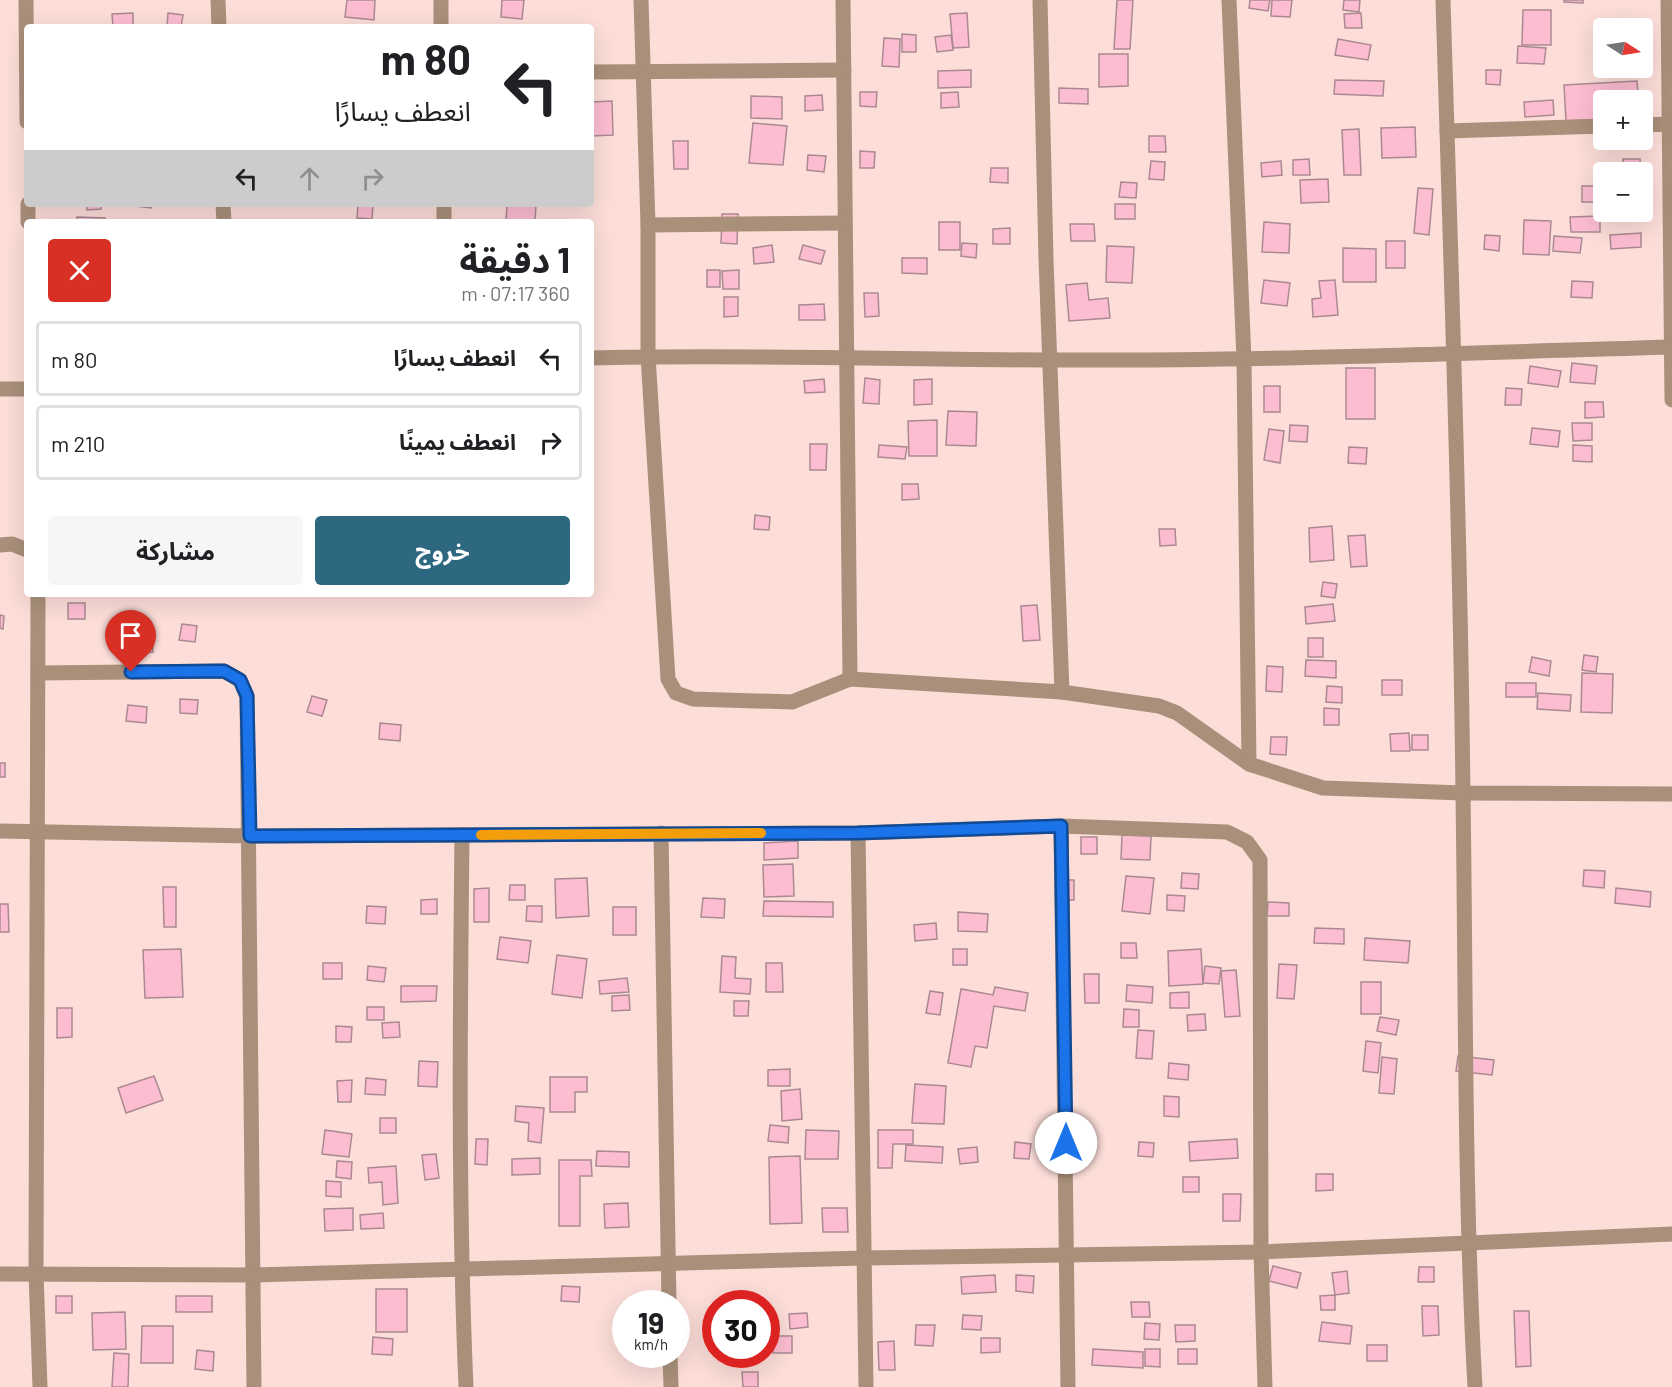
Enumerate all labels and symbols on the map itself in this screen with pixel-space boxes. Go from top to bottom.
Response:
north arrow [1593,18,1653,78]
pin [105,610,156,672]
position arrow [1034,1111,1098,1175]
speed limit sign: 30 [702,1290,780,1368]

